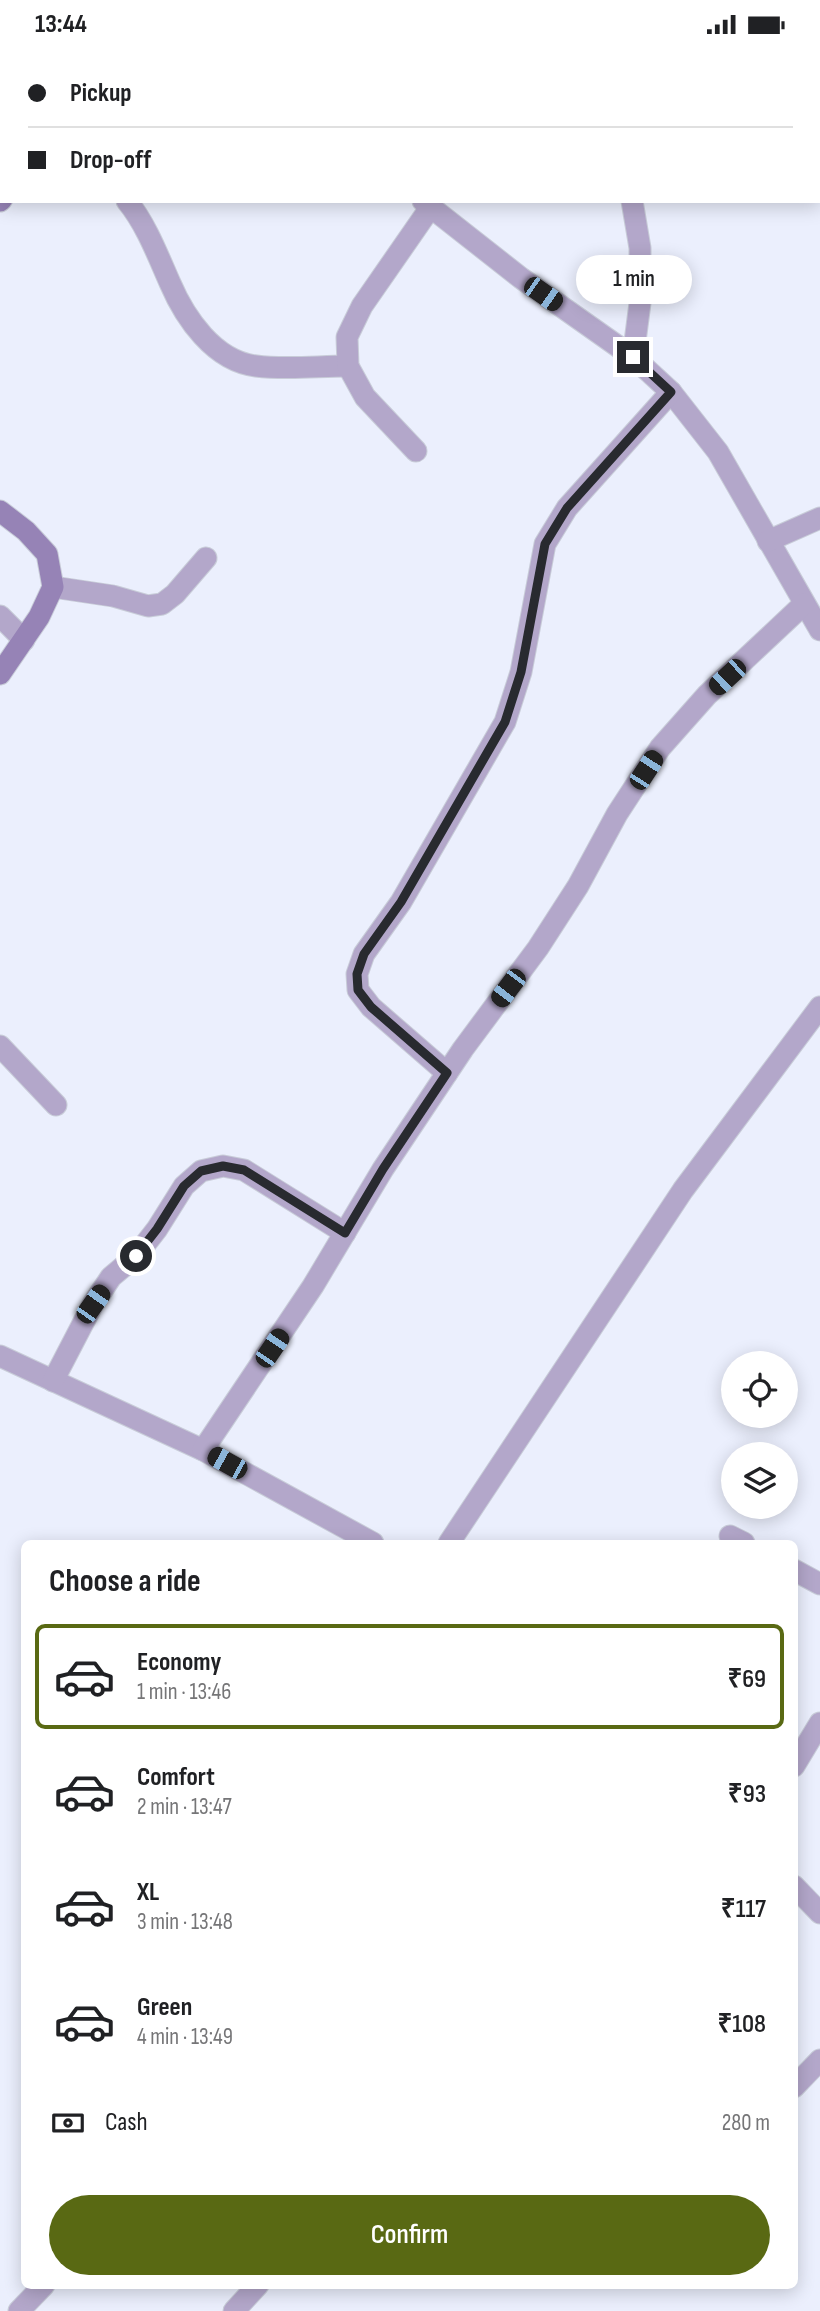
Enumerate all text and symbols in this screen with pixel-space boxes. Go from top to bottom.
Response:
text: 13:44 [35,9,87,40]
text: Pickup [70,78,132,109]
text: Drop-off [70,145,151,176]
callout: 1 min [575,255,691,305]
text: 1 min [613,265,655,293]
car [520,273,567,315]
route end [617,341,649,373]
car [705,655,750,699]
car [626,747,667,793]
car [487,965,530,1011]
route start [120,1240,152,1272]
car [73,1281,114,1327]
car [252,1325,293,1371]
map controls [721,1351,798,1519]
button: locate [721,1351,798,1428]
button: layers [721,1442,798,1519]
car [204,1444,251,1482]
text: Choose a ride [49,1562,201,1601]
icon: car [53,1645,116,1708]
text: Economy [137,1647,221,1678]
text: ₹69 [727,1664,766,1695]
text: 1 min · 13:46 [137,1678,231,1706]
icon: car [53,1760,116,1823]
text: Comfort [137,1762,215,1793]
text: ₹93 [728,1779,766,1810]
text: 2 min · 13:47 [137,1793,232,1821]
icon: car [53,1875,116,1938]
text: XL [137,1877,159,1908]
text: ₹117 [721,1894,766,1925]
text: 3 min · 13:48 [137,1908,233,1936]
icon: car [53,1990,116,2053]
text: Green [137,1992,192,2023]
text: ₹108 [717,2009,766,2040]
text: 4 min · 13:49 [137,2023,233,2051]
icon: cash [49,2104,87,2142]
text: Cash [105,2107,148,2138]
text: 280 m [722,2109,770,2137]
button: Confirm [49,2195,770,2275]

